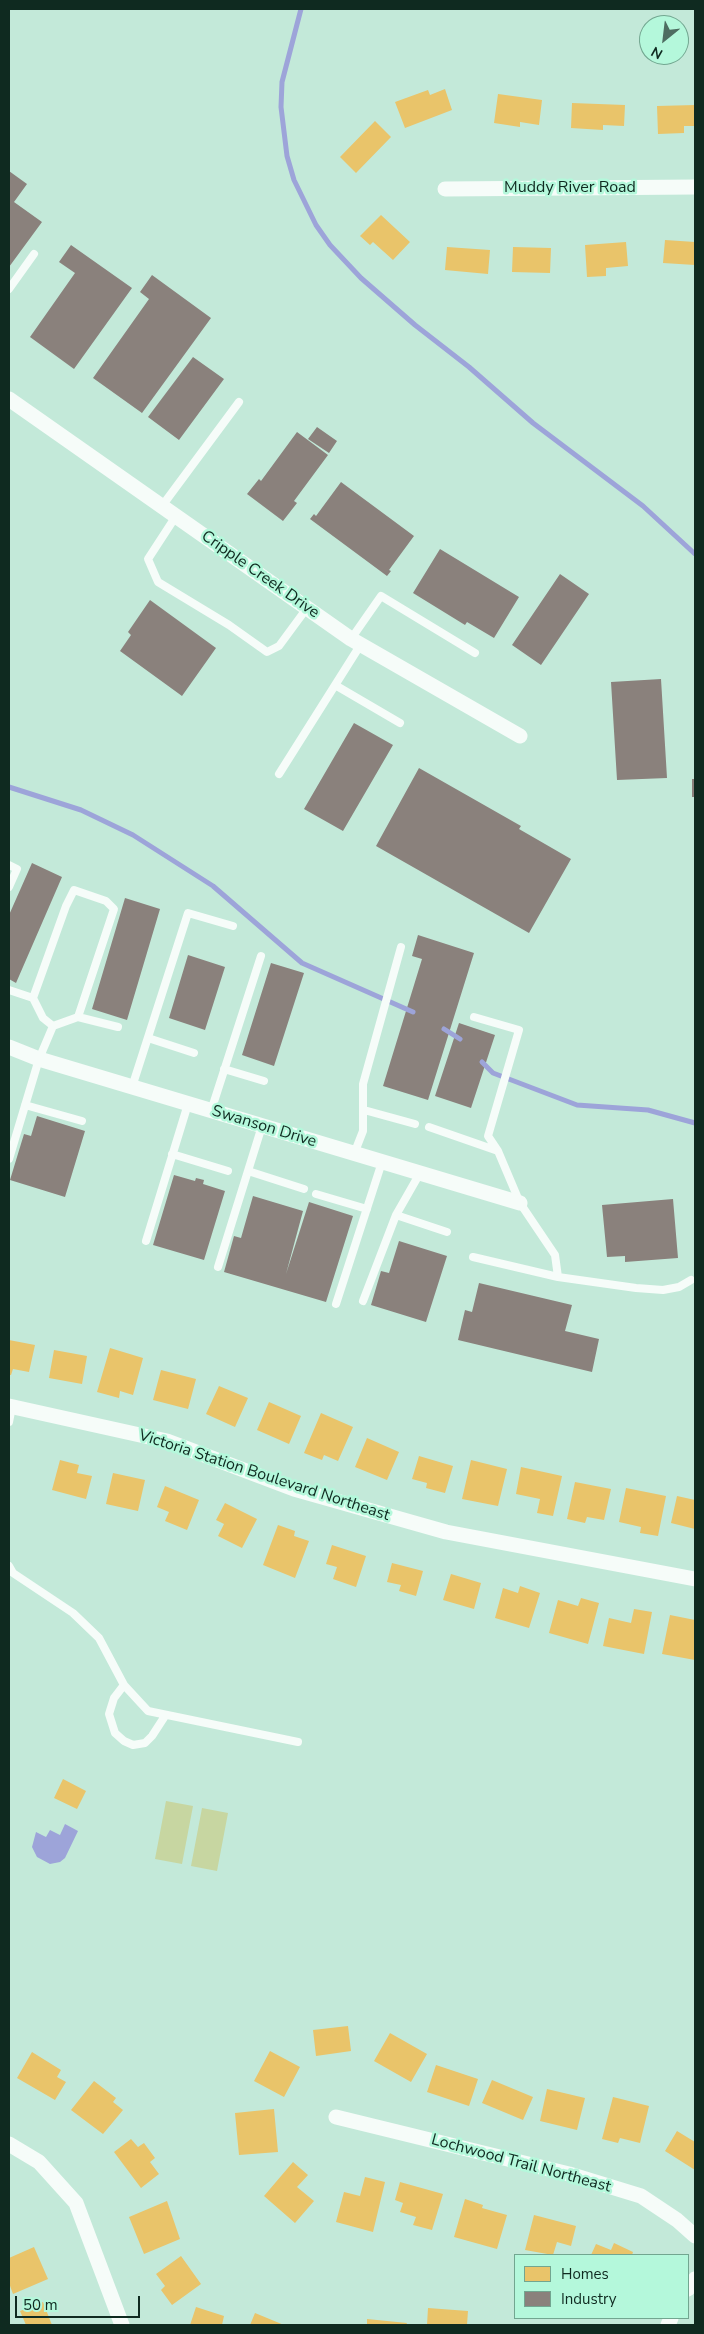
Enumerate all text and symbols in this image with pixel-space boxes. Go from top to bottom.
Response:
north arrow [639,15,689,65]
text: N [648,42,666,64]
street label: Muddy River Road [504,178,636,198]
street label: Cripple Creek Drive [197,527,323,623]
street label: Swanson Drive [209,1102,319,1152]
street label: Victoria Station Boulevard Northeast [136,1426,392,1526]
street label: Lochwood Trail Northeast [429,2131,613,2197]
legend [514,2254,689,2319]
text: Homes [561,2264,609,2284]
scale bar [18,2286,142,2318]
text: Industry [561,2289,616,2309]
text: 50 m [23,2295,58,2315]

